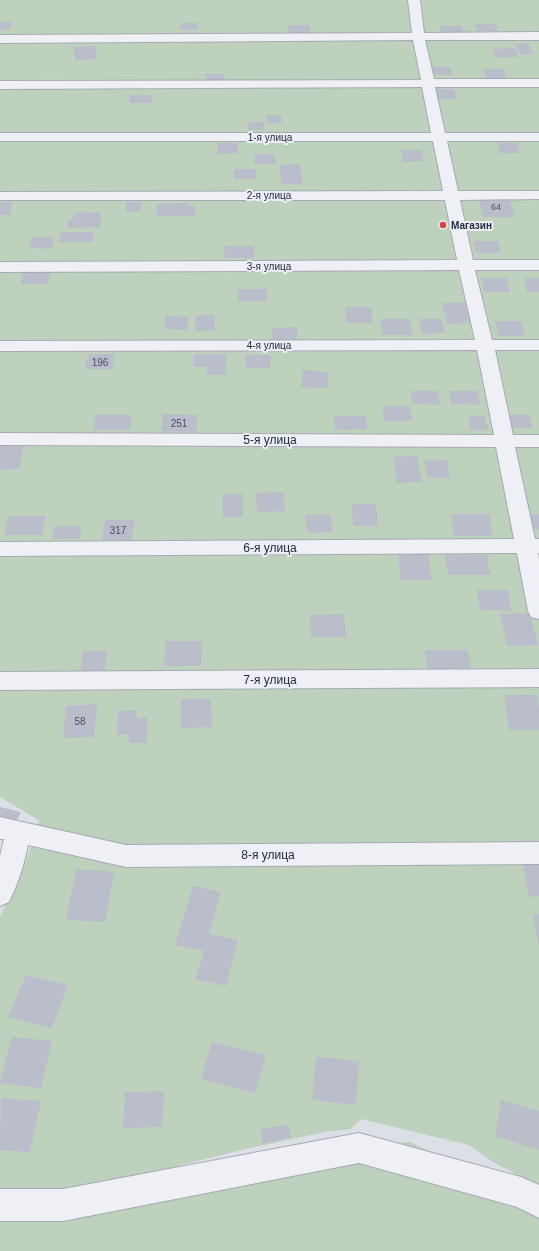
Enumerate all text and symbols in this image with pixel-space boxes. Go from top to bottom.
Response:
street label: 1-я улица [248,132,293,143]
street label: 2-я улица [247,190,292,201]
house number: 64 [491,202,501,212]
marker: Магазин [438,220,448,230]
place label: Магазин [451,220,492,231]
street label: 3-я улица [247,261,292,272]
street label: 4-я улица [247,340,292,351]
house number: 196 [92,357,109,368]
house number: 251 [171,418,188,429]
street label: 5-я улица [243,433,297,447]
house number: 317 [110,525,127,536]
street label: 6-я улица [243,541,297,555]
street label: 7-я улица [243,673,297,687]
house number: 58 [74,716,86,727]
street label: 8-я улица [241,848,295,862]

